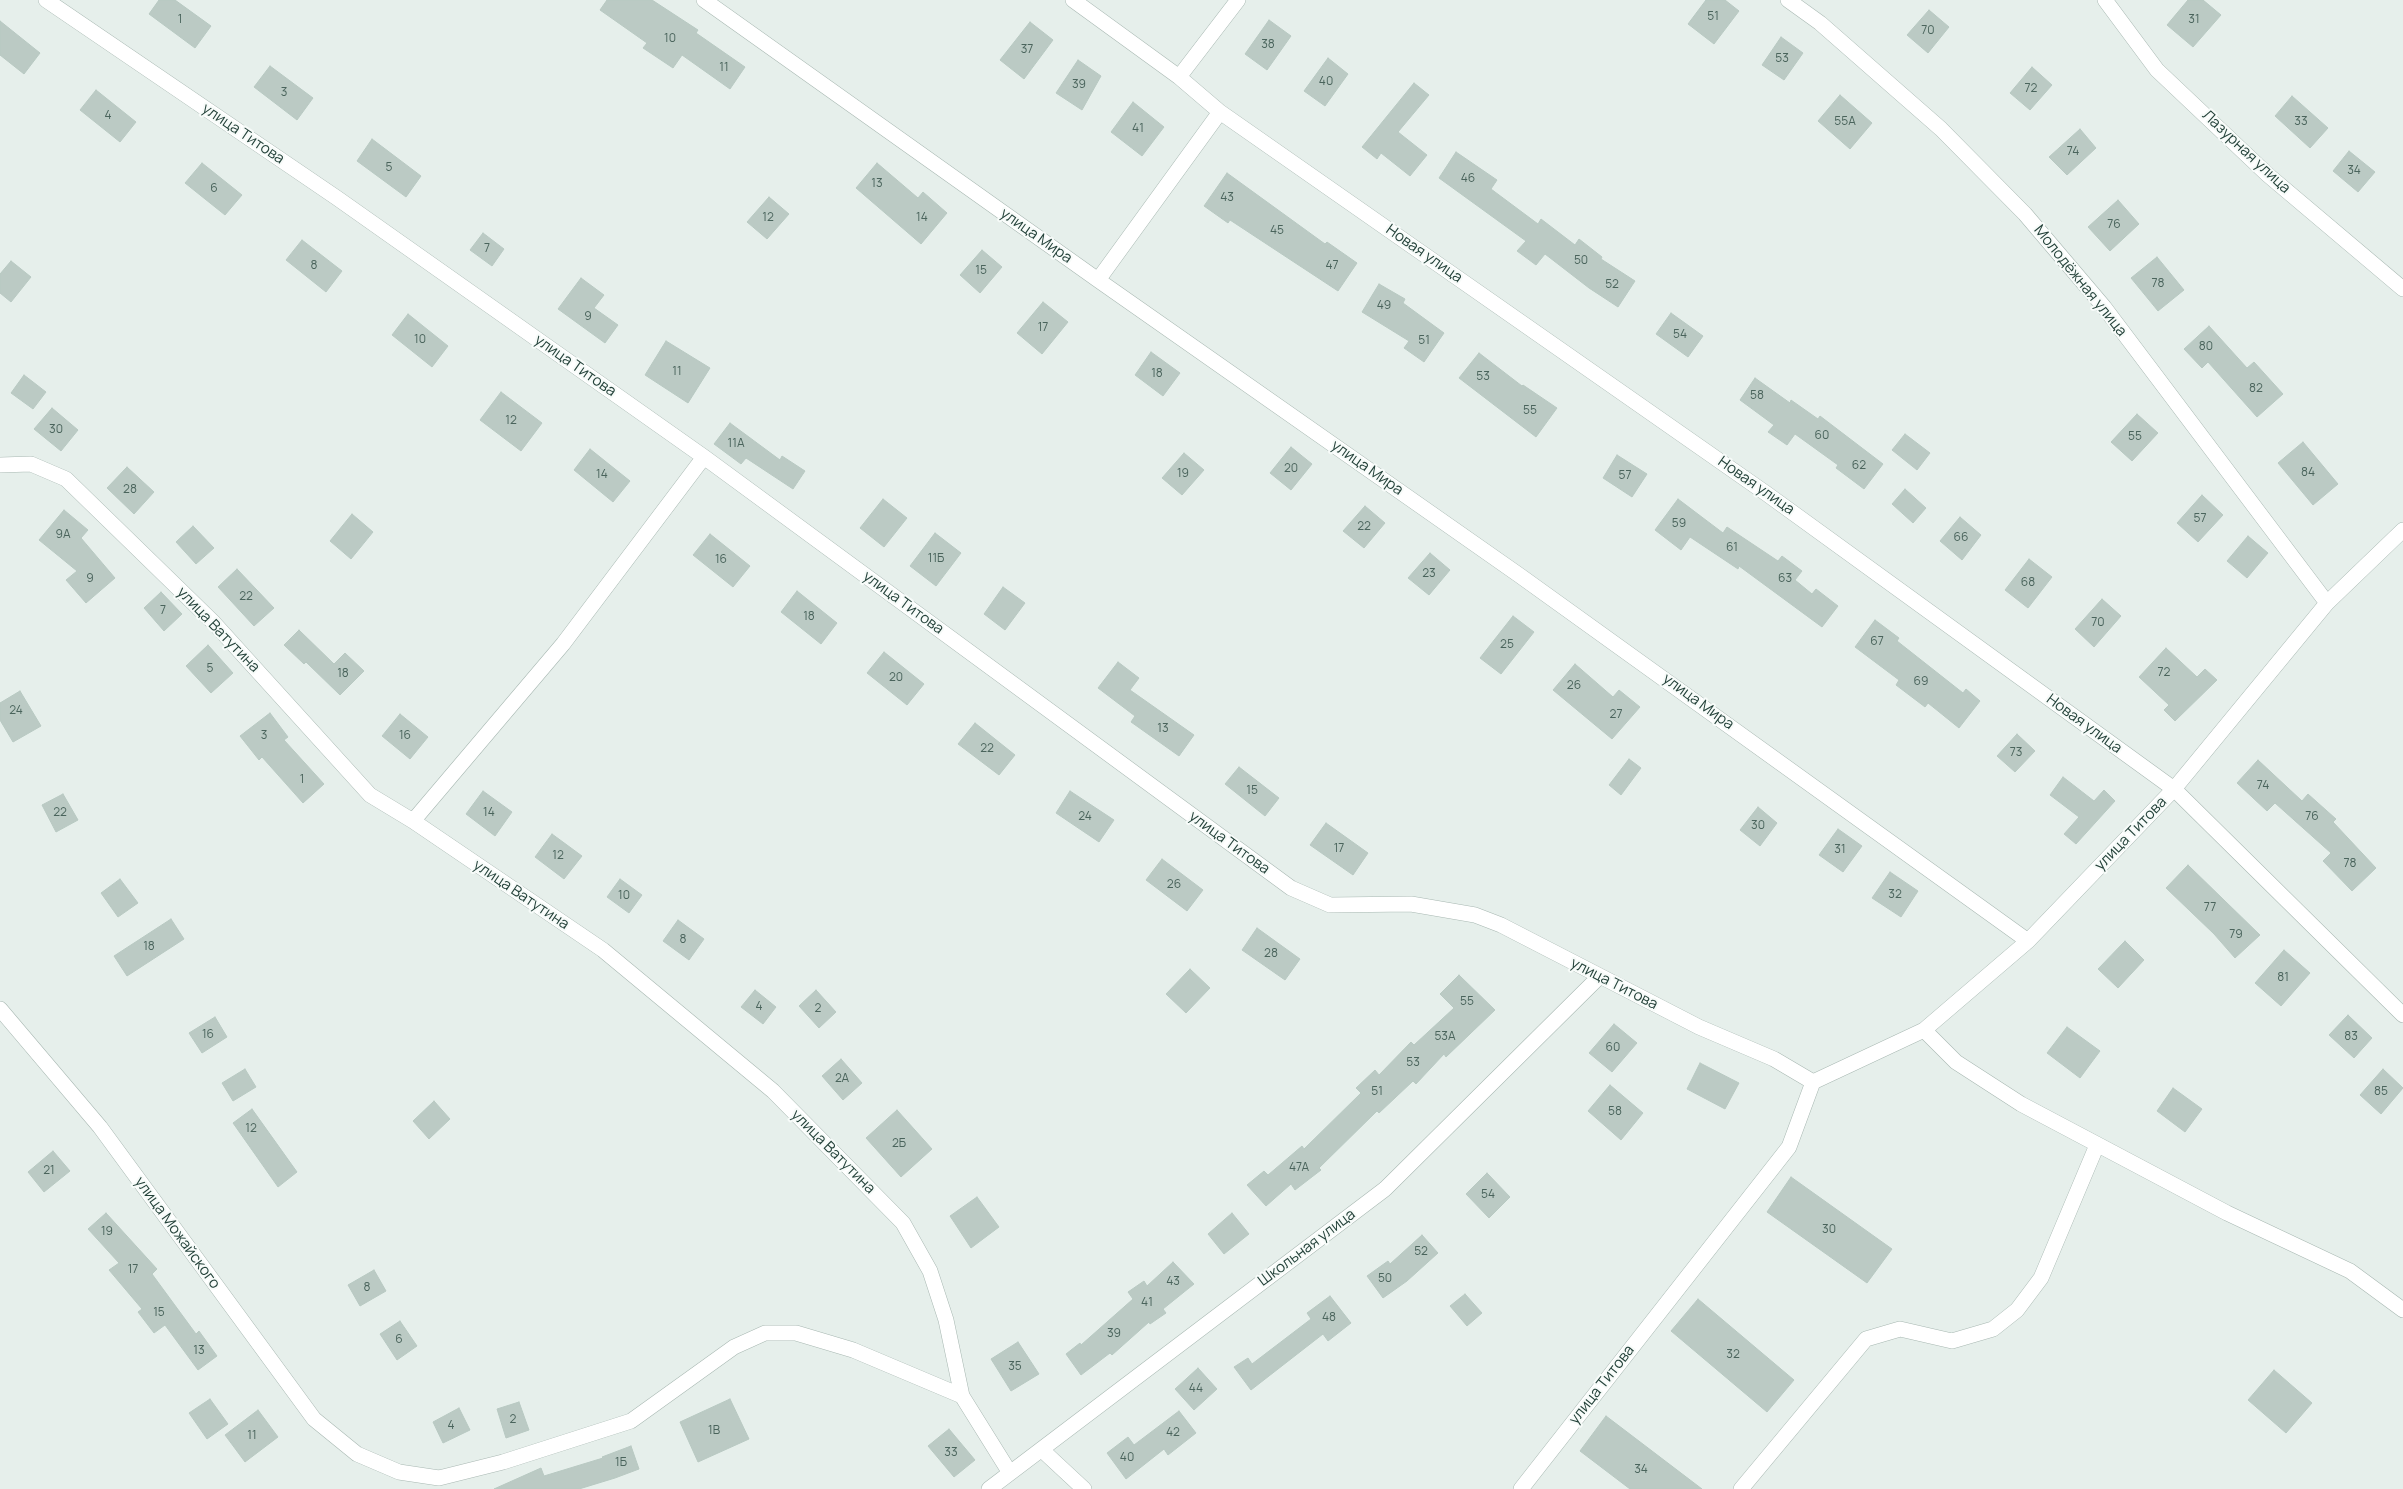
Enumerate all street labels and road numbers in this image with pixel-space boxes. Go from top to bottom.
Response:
street label: улица Титова [198,100,288,168]
street label: Лазурная улица [2198,107,2294,197]
street label: улица Мира [997,205,1075,267]
street label: Новая улица [1382,221,1466,287]
street label: Молодёжная улица [2030,222,2130,340]
street label: улица Титова [531,331,619,401]
street label: улица Мира [1328,437,1406,499]
street label: Новая улица [1714,453,1798,519]
street label: улица Титова [859,568,947,638]
street label: улица Ватутина [173,584,263,676]
street label: улица Мира [1659,670,1737,734]
street label: Новая улица [2043,691,2125,757]
street label: улица Титова [2091,793,2171,875]
street label: улица Титова [1185,808,1273,878]
street label: улица Ватутина [470,856,572,934]
street label: улица Титова [1567,954,1661,1014]
street label: улица Ватутина [787,1106,879,1198]
street label: улица Можайского [130,1174,224,1292]
street label: Школьная улица [1255,1206,1359,1290]
street label: улица Титова [1565,1342,1639,1428]

